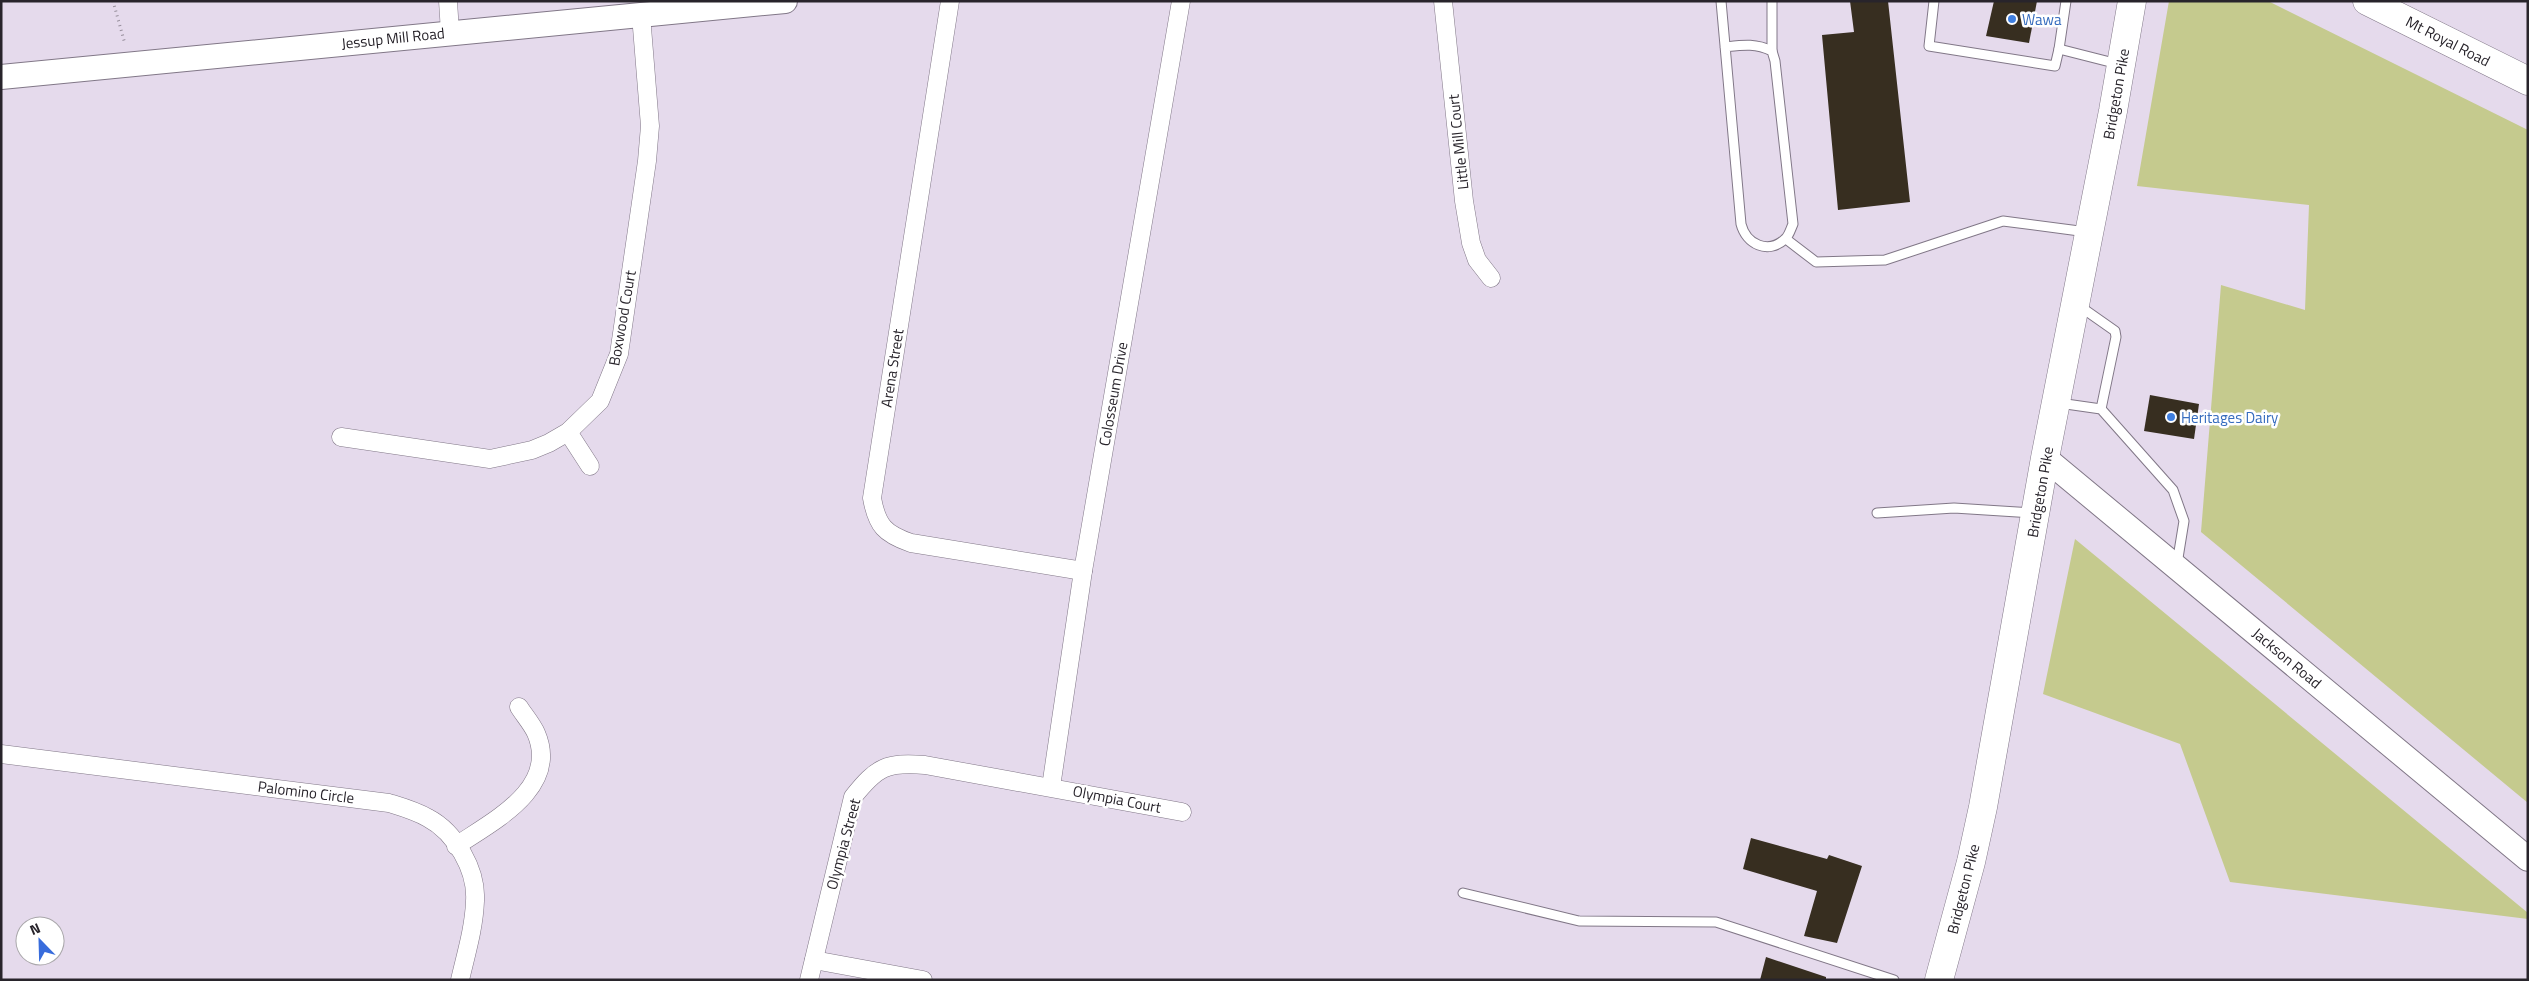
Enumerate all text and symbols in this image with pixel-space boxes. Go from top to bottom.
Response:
place label: Wawa [2022,8,2062,31]
street label: Mt Royal Road [2402,10,2494,72]
marker: Wawa [2006,13,2018,25]
street label: Jessup Mill Road [340,21,446,55]
street label: Bridgeton Pike [2097,47,2135,141]
street label: Little Mill Court [1441,92,1474,191]
street label: Boxwood Court [602,268,642,368]
street label: Arena Street [874,326,910,409]
street label: Colosseum Drive [1093,340,1133,448]
place label: Heritages Dairy [2181,406,2278,429]
marker: Heritages Dairy [2165,411,2177,423]
street label: Bridgeton Pike [2021,445,2059,539]
street label: Jackson Road [2247,622,2327,694]
street label: Palomino Circle [257,775,355,809]
street label: Olympia Court [1071,779,1164,819]
street label: Olympia Street [820,795,866,892]
street label: Bridgeton Pike [1941,841,1985,937]
north arrow [15,916,65,966]
text: N [26,917,43,940]

